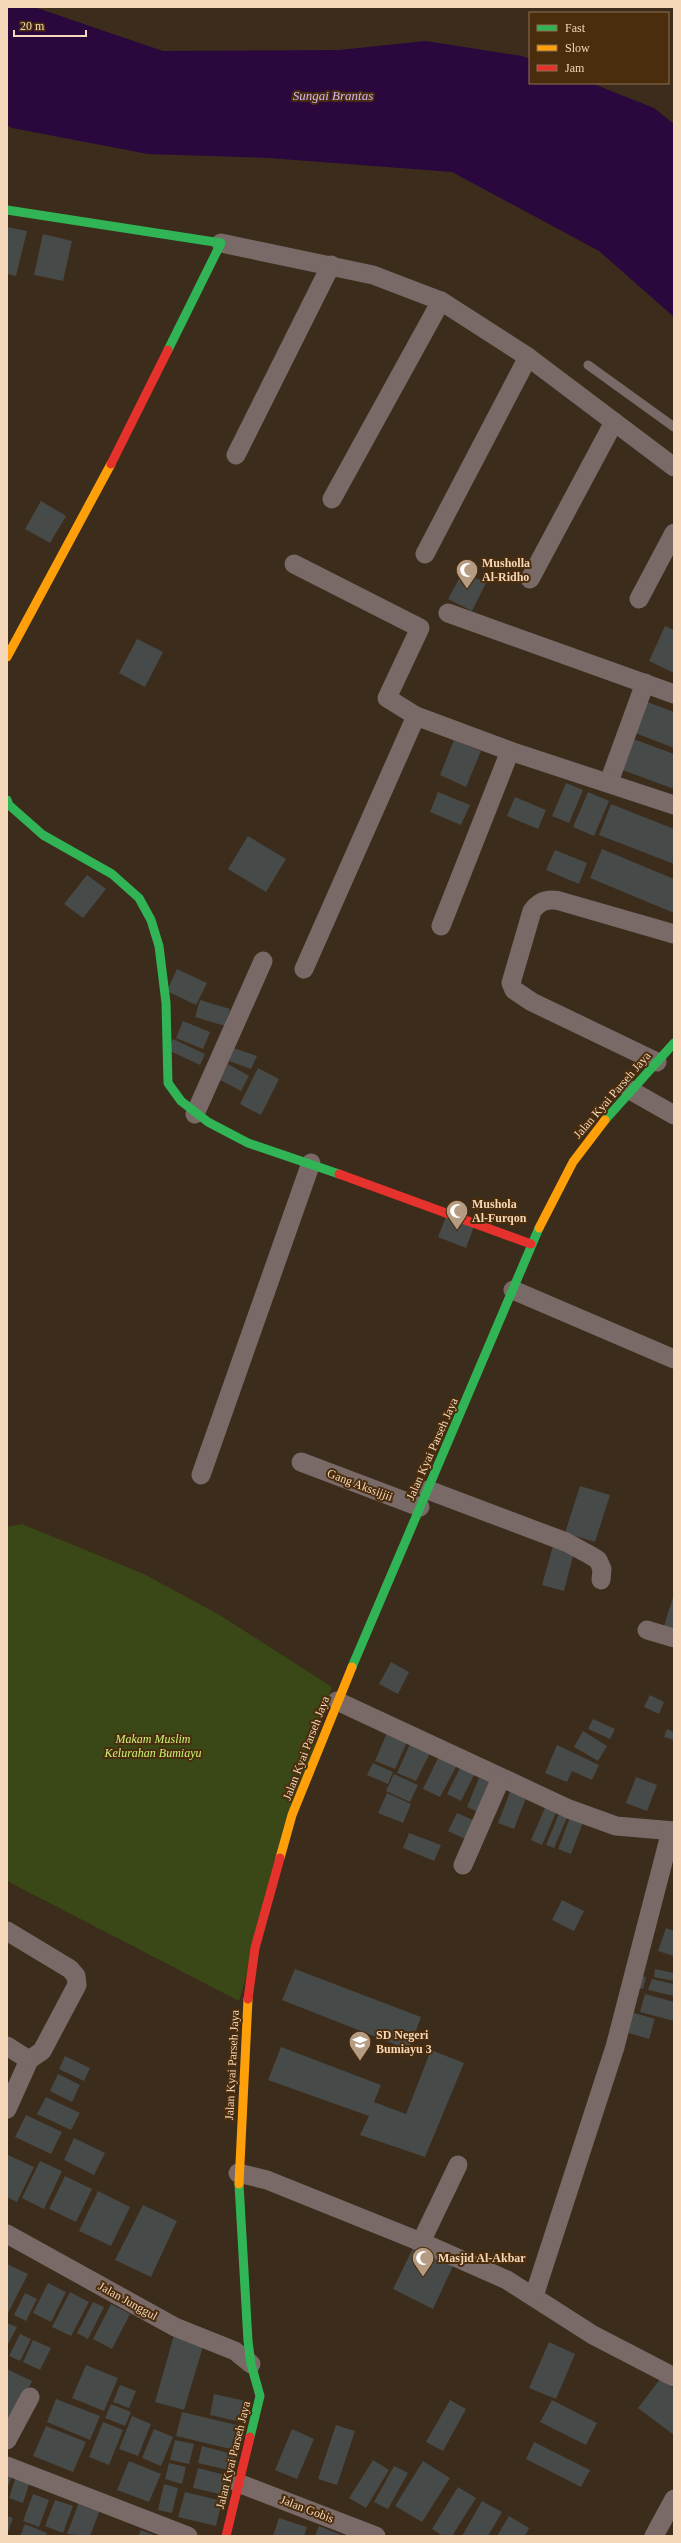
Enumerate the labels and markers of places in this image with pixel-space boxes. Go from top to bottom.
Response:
place label: Musholla Al-Ridho [482,556,530,584]
mosque icon: Musholla Al-Ridho [454,557,480,590]
place label: Mushola Al-Furqon [472,1197,527,1225]
mosque icon: Mushola Al-Furqon [444,1198,470,1231]
place label: SD Negeri Bumiayu 3 [376,2028,432,2056]
school or university icon: SD Negeri Bumiayu 3 [347,2029,373,2062]
mosque icon: Masjid Al-Akbar [410,2245,436,2278]
place label: Masjid Al-Akbar [438,2251,526,2265]

